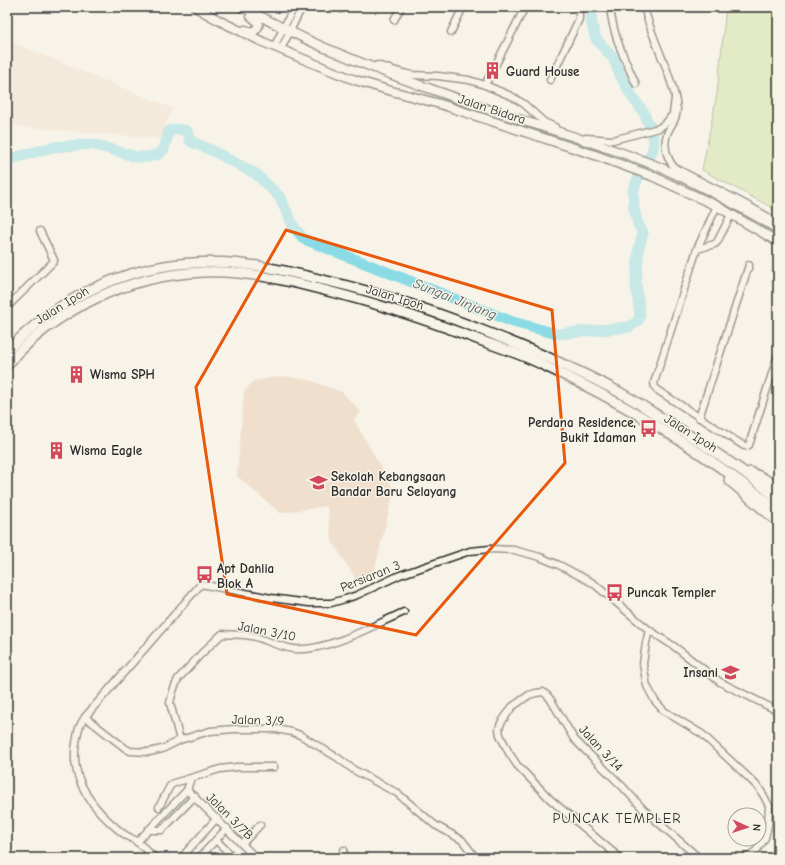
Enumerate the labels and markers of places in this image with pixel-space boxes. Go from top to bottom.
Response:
building icon: Guard House [483,61,503,81]
place label: Guard House [506,64,580,79]
building icon: Wisma SPH [67,364,87,384]
place label: Wisma SPH [90,367,155,382]
place label: Perdana Residence, Bukit Idaman [528,415,636,445]
bus stop icon: Perdana Residence, Bukit Idaman [639,419,659,439]
building icon: Wisma Eagle [47,440,67,460]
place label: Wisma Eagle [70,443,143,458]
place label: Sekolah Kebangsaan Bandar Baru Selayang [331,469,457,499]
school or university icon: Sekolah Kebangsaan Bandar Baru Selayang [308,473,328,493]
place label: Apt Dahlia Blok A [217,561,274,591]
bus stop icon: Apt Dahlia Blok A [194,565,214,585]
bus stop icon: Puncak Templer [604,582,624,602]
place label: Puncak Templer [627,585,716,600]
school or university icon: Insani [721,662,741,682]
place label: Insani [683,665,718,680]

